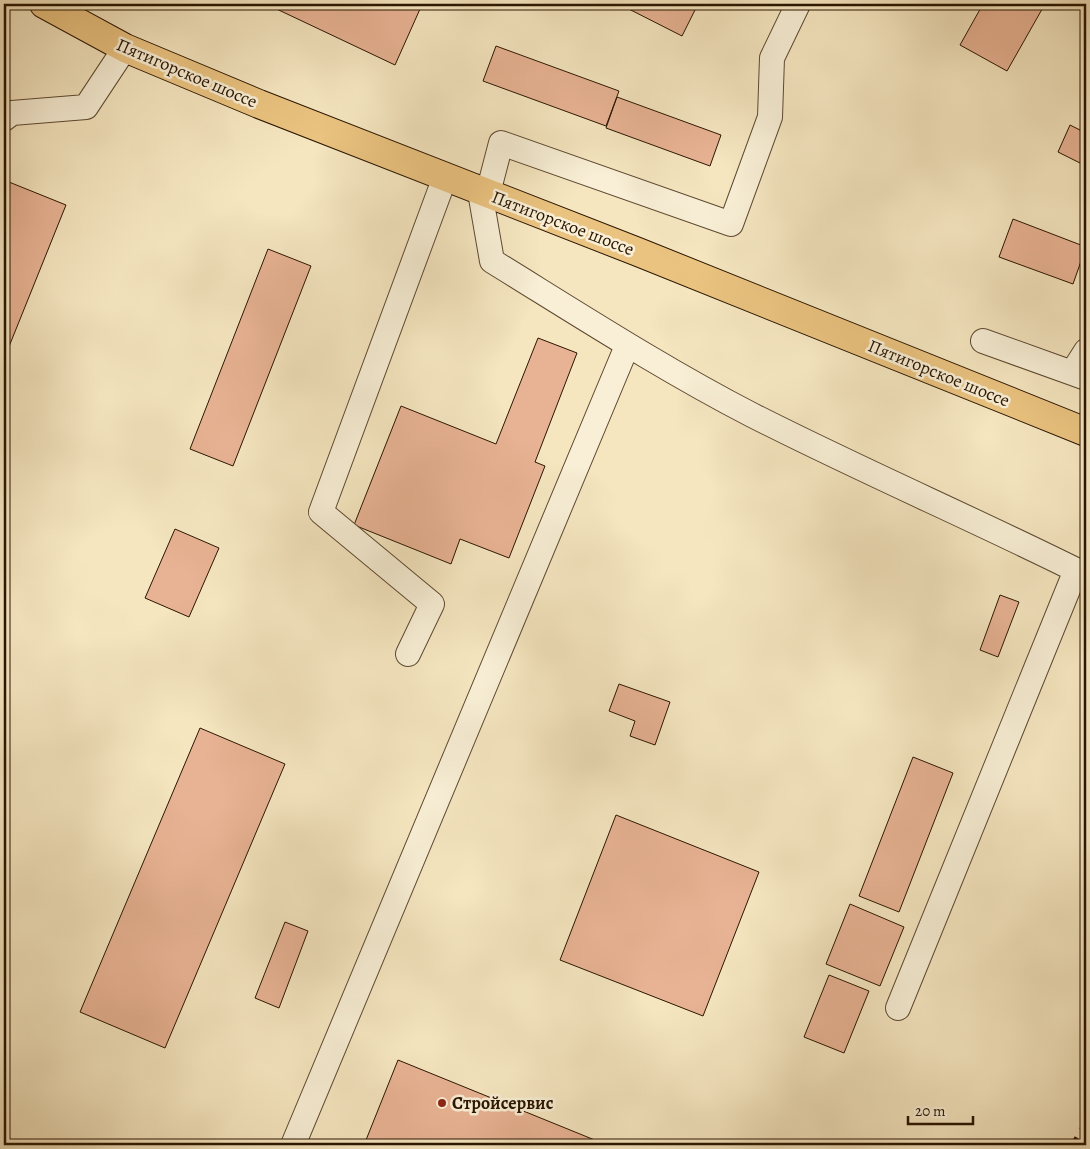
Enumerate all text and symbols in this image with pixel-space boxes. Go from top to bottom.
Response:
street label: Пятигорское шоссе [113,32,261,114]
street label: Пятигорское шоссе [488,185,638,261]
street label: Пятигорское шоссе [865,334,1013,412]
place label: Стройсервис [452,1091,554,1115]
scale bar [908,1094,972,1126]
marker: Стройсервис [436,1097,448,1109]
text: 20 m [915,1101,946,1121]

